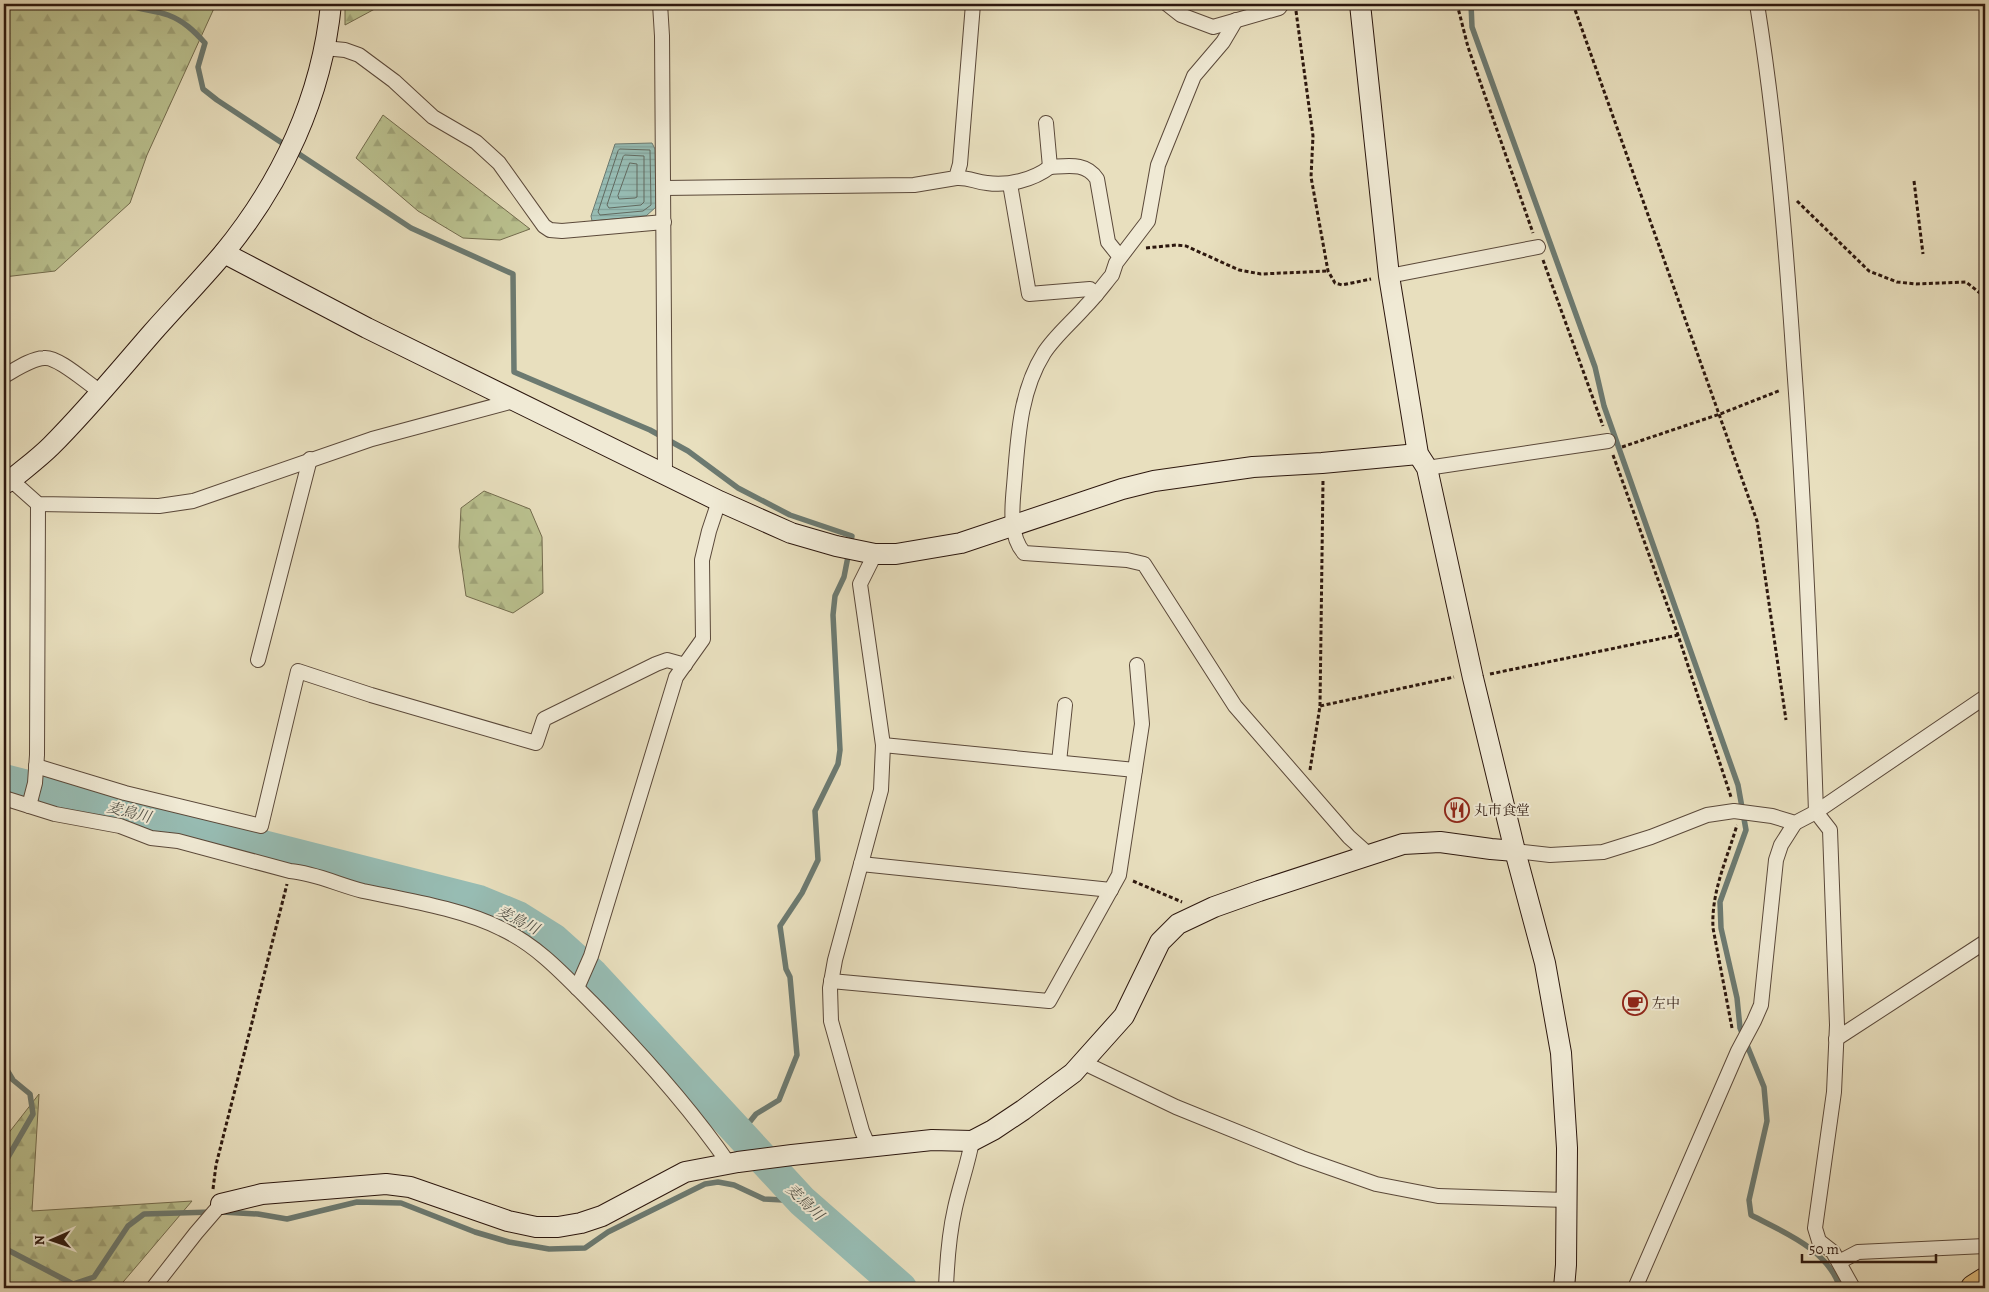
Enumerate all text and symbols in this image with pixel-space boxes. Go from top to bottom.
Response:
water label: 麦鳥川 [105,797,155,828]
restaurant icon: 丸市食堂 [1444,797,1470,823]
place label: 丸市食堂 [1474,801,1530,820]
water label: 麦鳥川 [493,901,544,940]
cafe icon: 左中 [1622,990,1648,1016]
place label: 左中 [1652,994,1680,1013]
water label: 麦鳥川 [782,1179,830,1226]
north arrow [28,1214,78,1264]
scale bar [1802,1232,1935,1264]
text: N [30,1235,49,1246]
text: 50 m [1809,1239,1839,1259]

